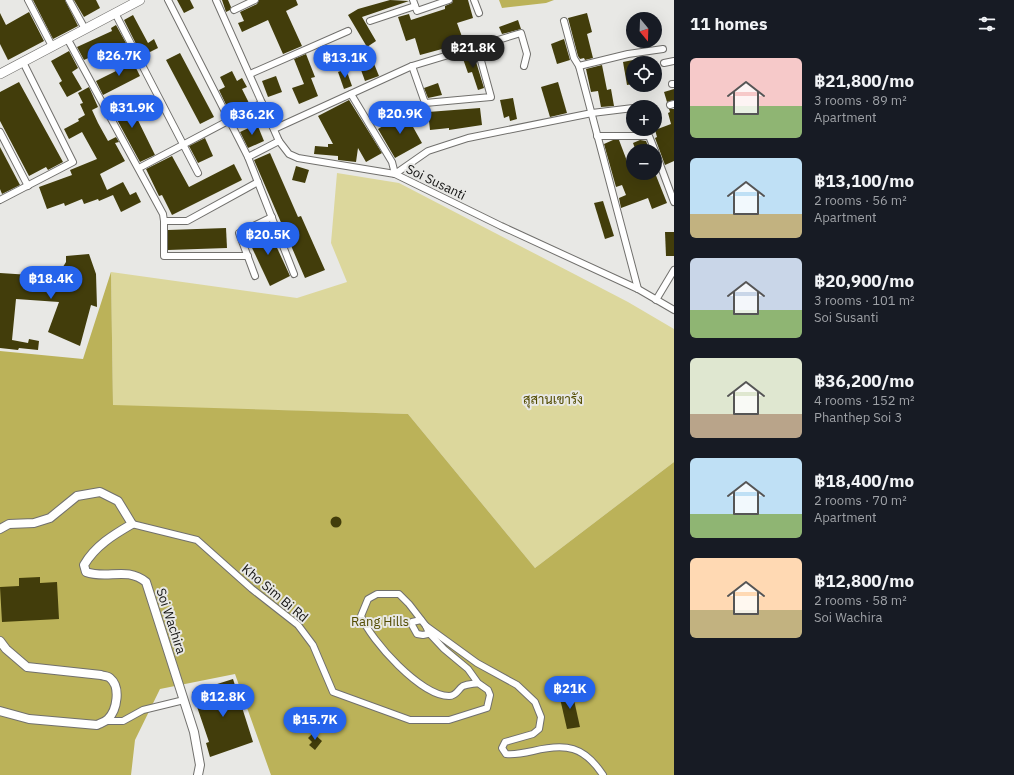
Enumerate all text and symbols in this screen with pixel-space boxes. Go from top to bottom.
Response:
north arrow [626,12,662,48]
map controls [626,12,662,180]
text: 11 homes [690,13,767,35]
icon: filters [976,13,998,35]
pin: ฿21.8K [440,35,506,69]
text: ฿21.8K [450,39,496,56]
pin: ฿26.7K [86,43,152,77]
pin: ฿13.1K [312,45,378,79]
text: ฿26.7K [96,47,142,64]
text: ฿13.1K [322,49,368,66]
button: locate [626,56,662,92]
text: ฿21,800/mo [814,70,914,92]
icon: home [722,74,770,122]
text: 3 rooms · 89 m² [814,92,907,109]
pin: ฿31.9K [99,95,165,129]
text: ฿31.9K [109,99,155,116]
button: + [626,100,662,136]
pin: ฿20.9K [367,101,433,135]
pin: ฿36.2K [219,102,285,136]
text: ฿20.9K [377,105,423,122]
text: ฿36.2K [229,106,275,123]
text: Apartment [814,109,877,126]
button: − [626,144,662,180]
street label: Soi Susanti [403,160,469,204]
text: ฿13,100/mo [814,170,914,192]
icon: home [722,174,770,222]
text: 2 rooms · 56 m² [814,192,907,209]
text: Apartment [814,209,877,226]
pin: ฿20.5K [235,222,301,256]
text: ฿20.5K [245,226,291,243]
pin: ฿18.4K [18,266,84,300]
text: ฿18.4K [28,270,74,287]
text: ฿20,900/mo [814,270,914,292]
icon: home [722,274,770,322]
text: 3 rooms · 101 m² [814,292,915,309]
text: Soi Susanti [814,309,879,326]
text: ฿36,200/mo [814,370,914,392]
icon: home [722,374,770,422]
park label: สุสานเขารัง [523,391,583,409]
text: 4 rooms · 152 m² [814,392,915,409]
text: Phanthep Soi 3 [814,409,902,426]
text: ฿18,400/mo [814,470,914,492]
icon: home [722,474,770,522]
text: 2 rooms · 70 m² [814,492,907,509]
text: Apartment [814,509,877,526]
street label: Kho Sim Bi Rd [238,560,312,626]
text: ฿12,800/mo [814,570,914,592]
icon: home [722,574,770,622]
street label: Soi Wachira [152,586,190,656]
text: 2 rooms · 58 m² [814,592,907,609]
text: Soi Wachira [814,609,882,626]
park label: Rang Hills [351,613,409,630]
pin: ฿21K [546,676,594,710]
text: ฿21K [553,680,587,697]
pin: ฿12.8K [190,684,256,718]
text: ฿12.8K [200,688,246,705]
pin: ฿15.7K [282,707,348,741]
text: ฿15.7K [292,711,338,728]

